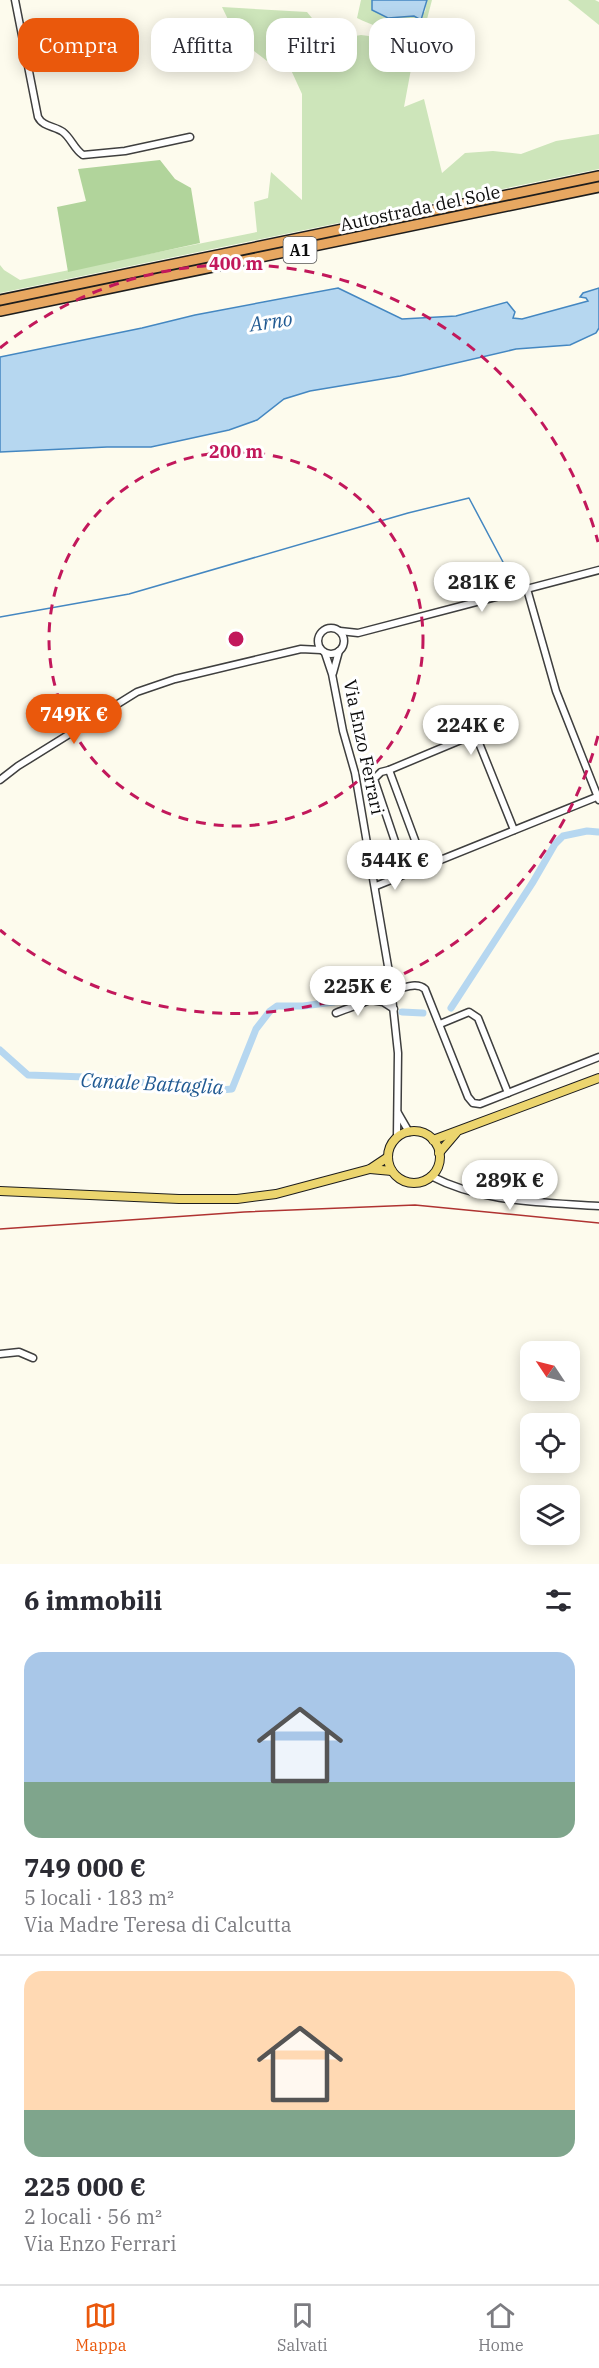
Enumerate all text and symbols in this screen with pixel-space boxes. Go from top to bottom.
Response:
chip: Compra [18,18,139,72]
chip: Affitta [151,18,254,72]
chip: Filtri [266,18,357,72]
chip: Nuovo [369,18,475,72]
street label: Autostrada del Sole [338,180,502,236]
road number: A1 [284,237,316,263]
text: 400 m [209,252,264,275]
water label: Arno [246,305,294,338]
text: 200 m [209,440,264,463]
pin: 281K € [433,562,531,613]
text: 281K € [448,568,516,595]
centre of rings [226,629,246,649]
street label: Via Enzo Ferrari [338,677,390,817]
pin: 749K € [25,694,123,745]
text: 749K € [40,700,108,727]
pin: 224K € [422,705,520,756]
text: 224K € [437,711,505,738]
pin: 544K € [346,840,444,891]
text: 544K € [361,846,429,873]
pin: 225K € [309,966,407,1017]
text: 225K € [324,972,392,999]
water label: Canale Battaglia [80,1066,224,1100]
pin: 289K € [461,1160,559,1211]
text: 289K € [476,1166,544,1193]
north arrow [520,1341,580,1401]
map controls [520,1341,580,1545]
button: locate [520,1413,580,1473]
button: layers [520,1485,580,1545]
text: 6 immobili [24,1583,162,1617]
icon: filters [542,1584,575,1617]
icon: home [246,1691,354,1799]
text: 749 000 € [24,1850,146,1884]
text: 5 locali · 183 m² [24,1884,174,1911]
text: Via Madre Teresa di Calcutta [24,1911,292,1938]
icon: home [246,2010,354,2118]
text: 225 000 € [24,2169,146,2203]
text: 2 locali · 56 m² [24,2203,162,2230]
text: Via Enzo Ferrari [24,2230,176,2257]
tab: Mappa [75,2299,127,2355]
tab: Salvati [277,2299,328,2355]
tab: Home [478,2299,524,2355]

